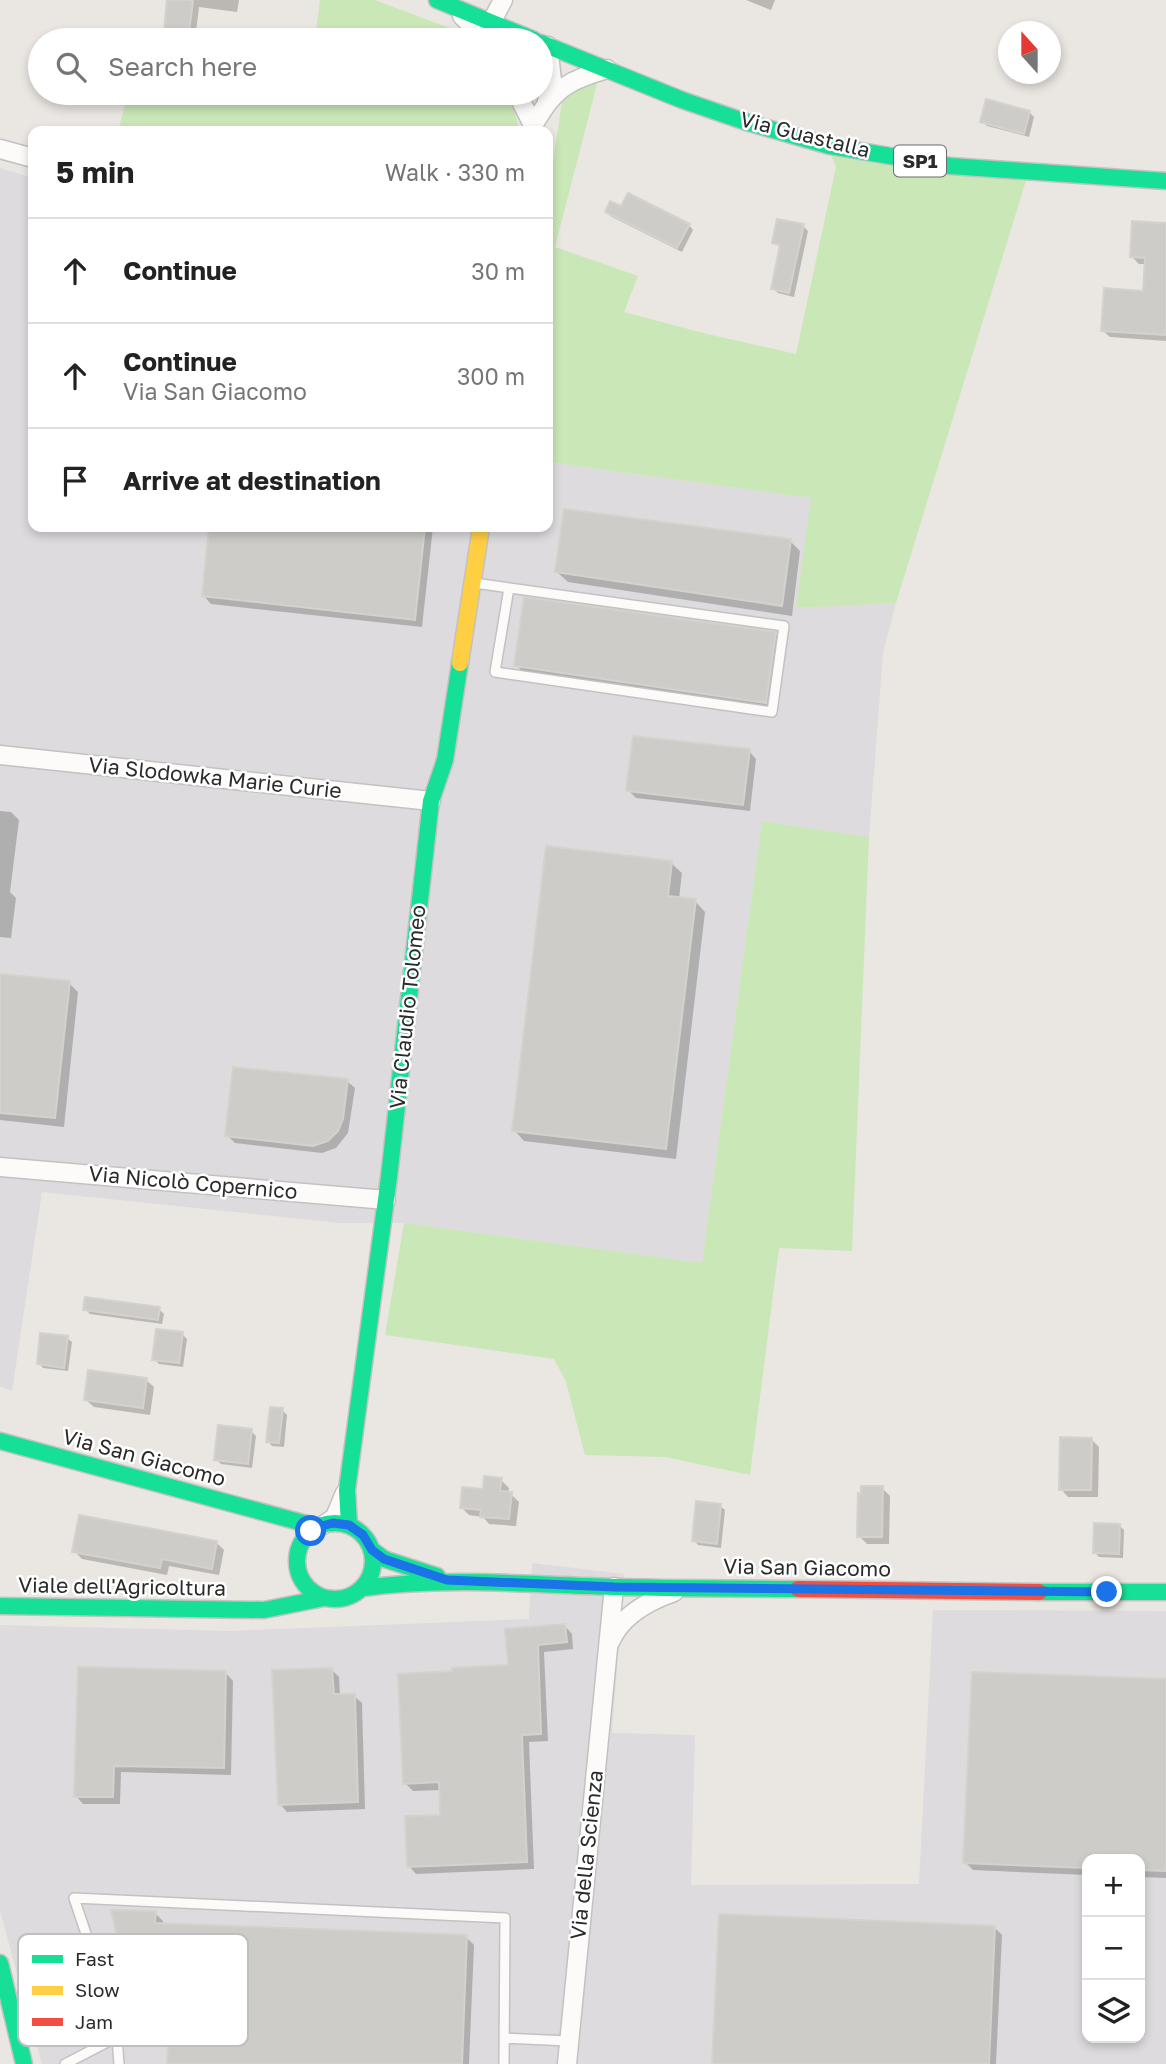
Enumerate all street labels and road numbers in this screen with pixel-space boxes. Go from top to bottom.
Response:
street label: Via Guastalla [738,105,873,163]
road number: SP1 [894,146,946,176]
street label: Via Slodowka Marie Curie [87,751,343,803]
street label: Via Claudio Tolomeo [383,904,431,1110]
street label: Via Nicolò Copernico [88,1160,299,1204]
street label: Via San Giacomo [60,1423,229,1491]
street label: Via San Giacomo [723,1553,891,1581]
street label: Viale dell'Agricoltura [18,1571,226,1601]
street label: Via della Scienza [564,1769,608,1941]

